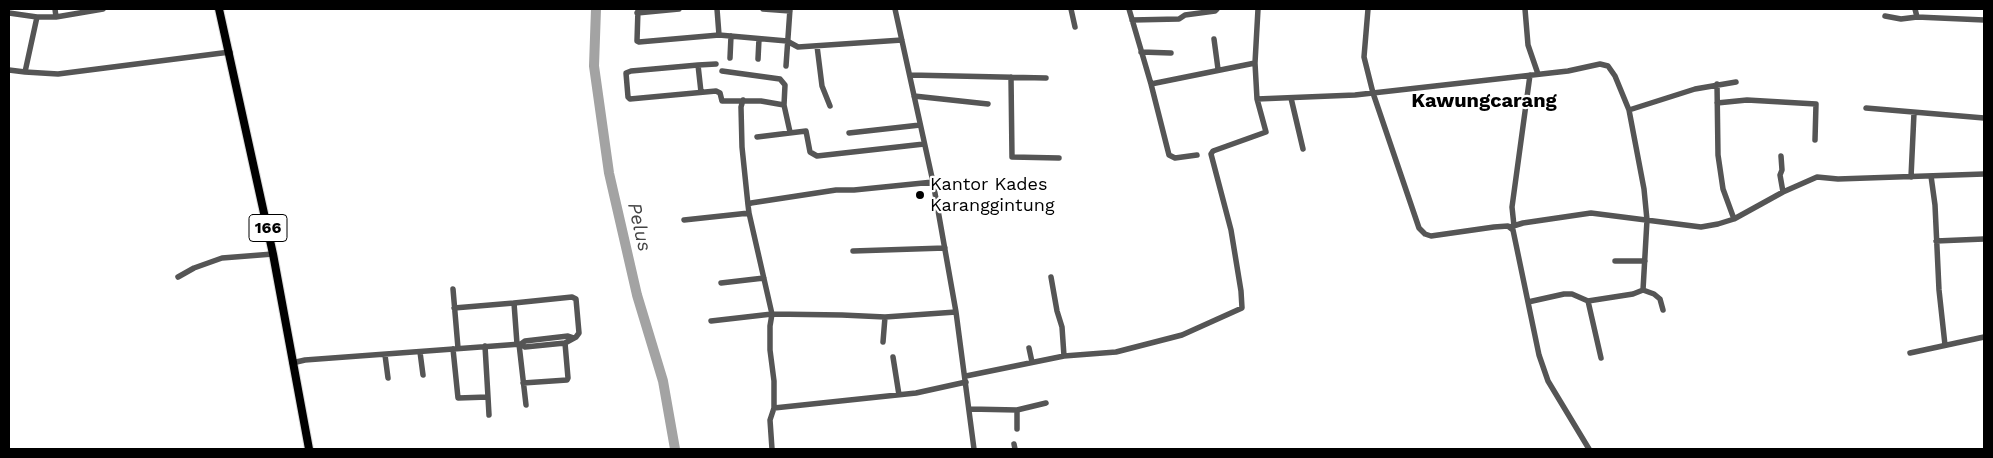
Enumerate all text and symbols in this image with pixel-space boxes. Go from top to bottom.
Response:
district label: Kawungcarang [1411,89,1557,113]
place label: Kantor Kades Karanggintung [930,174,1054,216]
marker: Kantor Kades Karanggintung [914,189,926,201]
water label: Pelus [622,200,656,254]
road number: 166 [249,214,287,242]

